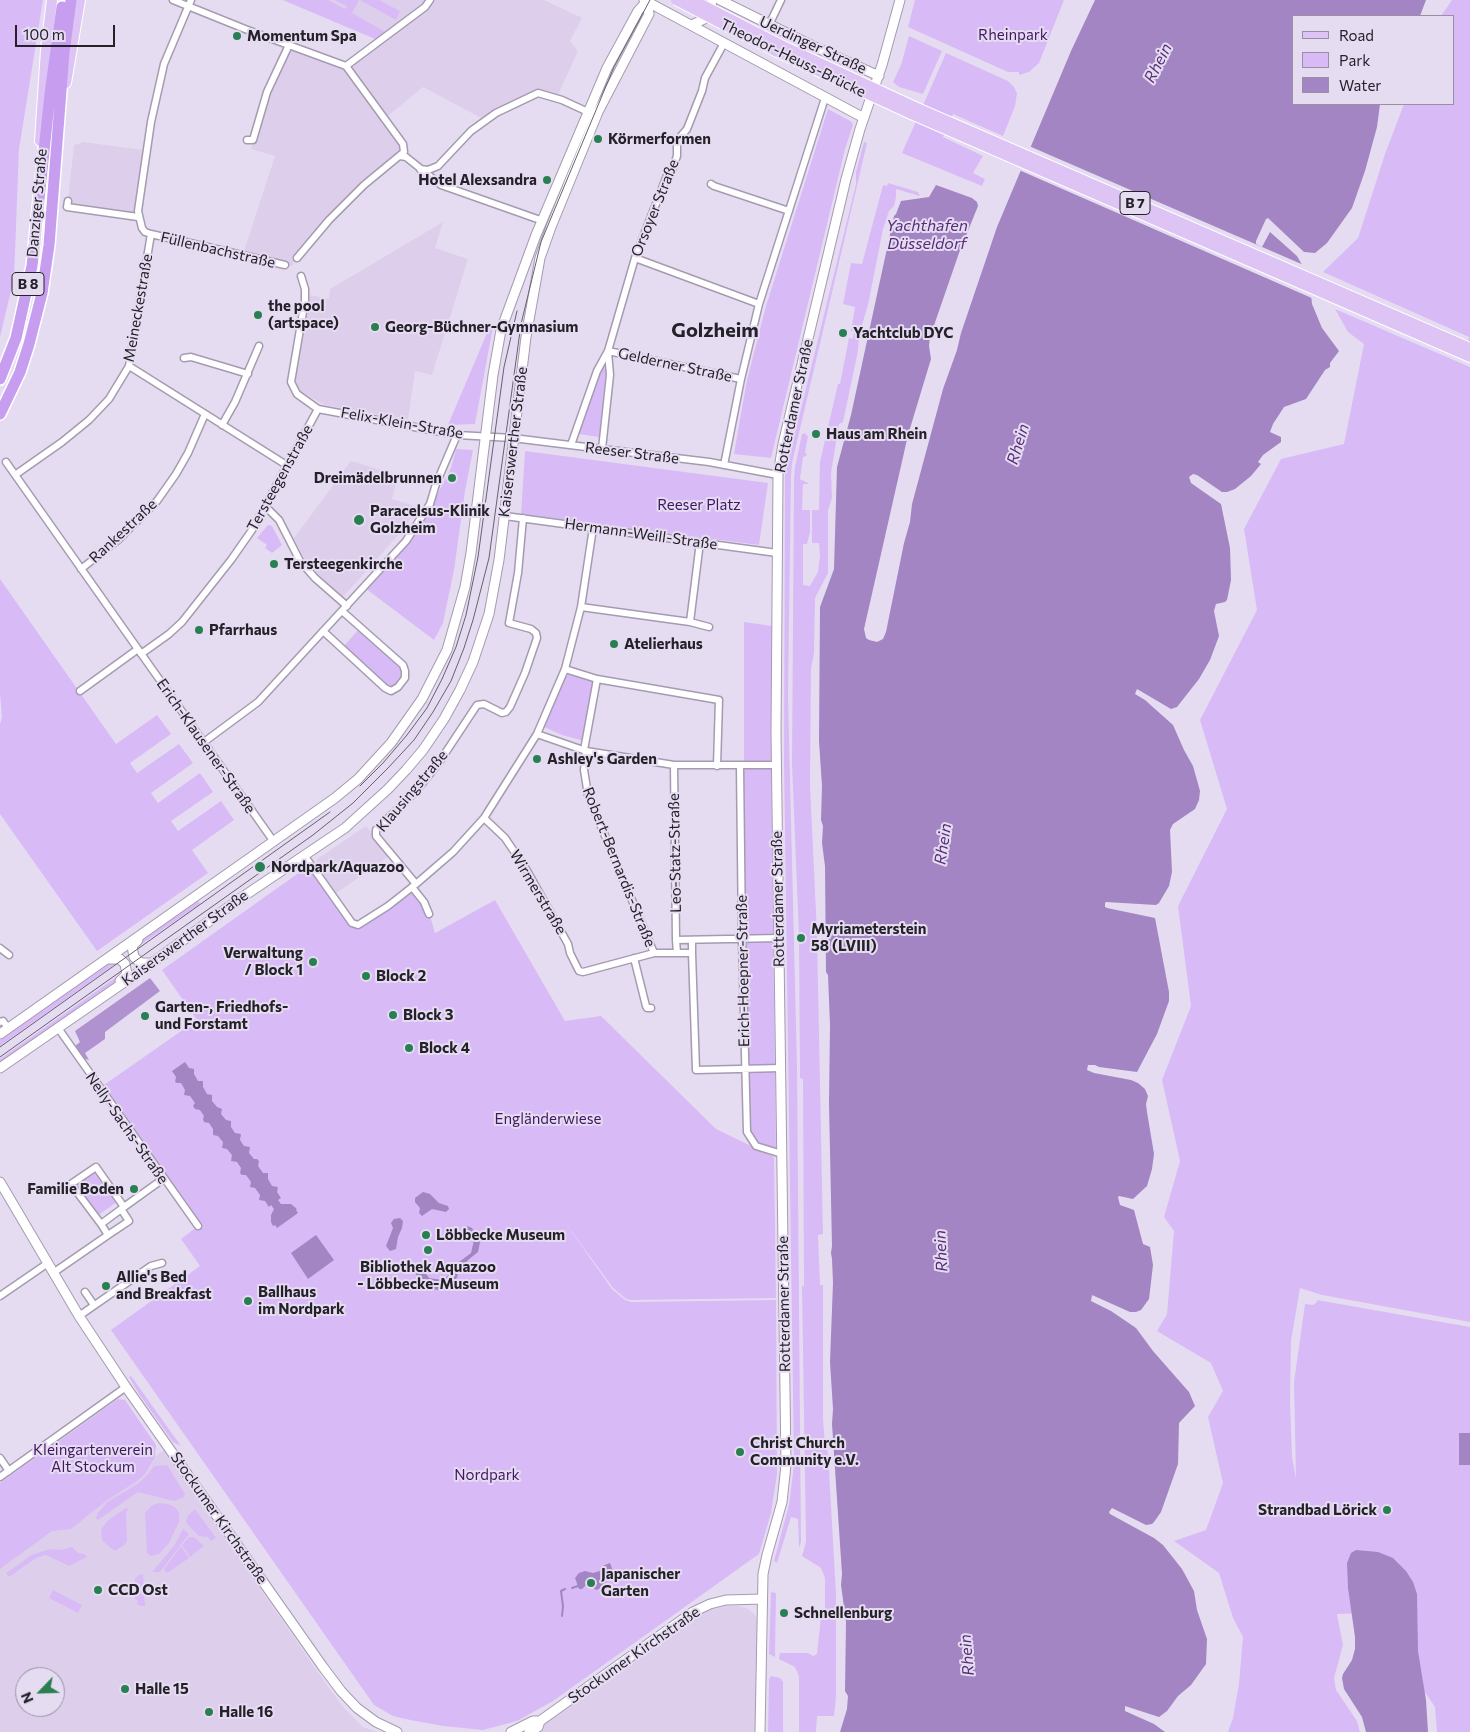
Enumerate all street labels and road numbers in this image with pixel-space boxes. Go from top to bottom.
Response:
street label: Uerdinger Straße [757,12,869,78]
street label: Theodor-Heuss-Brücke [717,15,869,101]
street label: Danziger Straße [23,148,51,258]
street label: Orsoyer Straße [627,157,683,259]
road number: B 7 [1120,192,1150,214]
street label: Füllenbachstraße [159,228,277,272]
street label: Meineckestraße [120,253,156,363]
road number: B 8 [12,272,44,296]
street label: Rotterdamer Straße [771,338,817,474]
street label: Gelderner Straße [616,344,734,386]
street label: Kaiserswerther Straße [495,366,531,518]
street label: Felix-Klein-Straße [339,403,465,443]
street label: Tersteegenstraße [243,422,317,534]
street label: Reeser Straße [584,438,680,468]
street label: Rankestraße [85,495,161,567]
street label: Hermann-Weill-Straße [563,514,719,554]
street label: Erich-Klausener-Straße [153,675,259,817]
street label: Klausingstraße [373,746,451,836]
street label: Robert-Bernardis-Straße [579,784,659,950]
street label: Leo-Statz-Straße [665,793,685,913]
street label: Rotterdamer Straße [768,831,788,967]
street label: Wirmerstraße [506,846,570,938]
street label: Kaiserswerther Straße [118,886,252,990]
street label: Erich-Hoepner-Straße [733,895,753,1047]
street label: Nelly-Sachs-Straße [82,1069,172,1187]
street label: Rotterdamer Straße [774,1236,794,1372]
street label: Stockumer Kirchstraße [167,1449,271,1587]
street label: Stockumer Kirchstraße [565,1603,703,1707]

